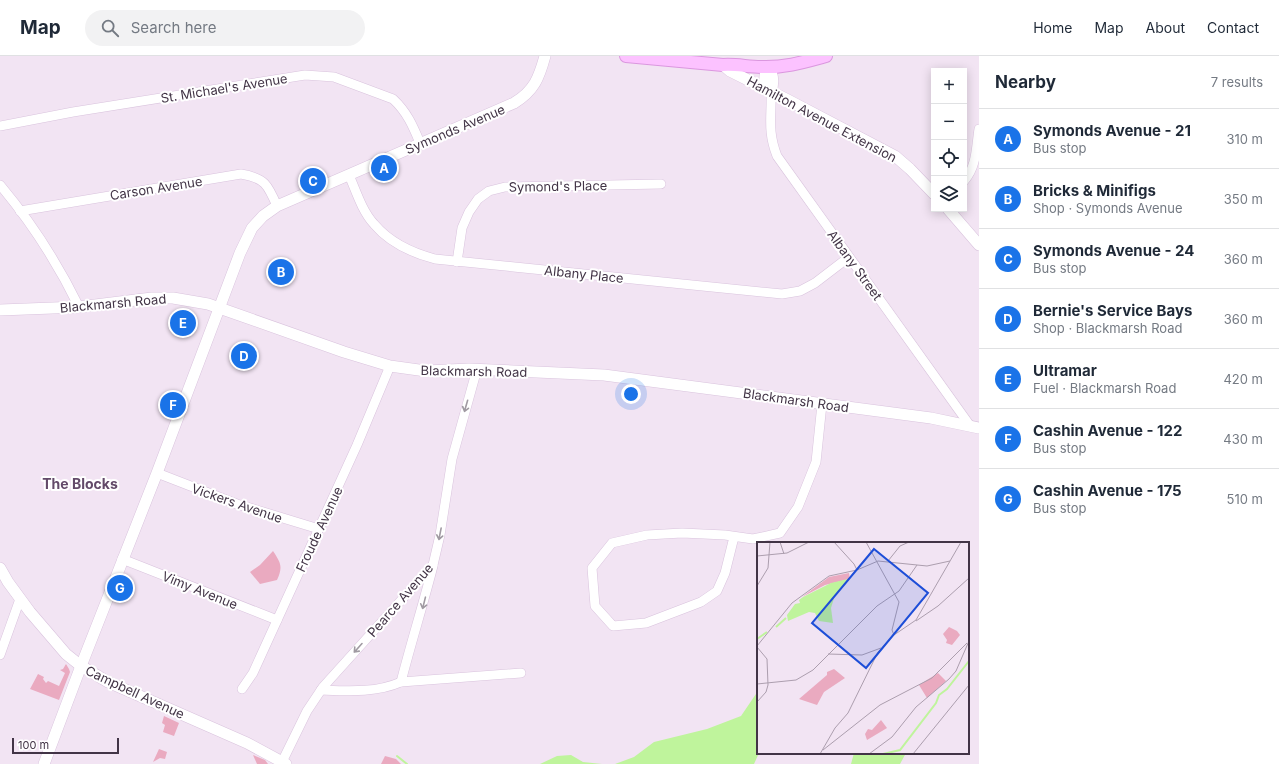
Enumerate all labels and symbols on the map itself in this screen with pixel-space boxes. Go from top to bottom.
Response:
street label: St. Michael's Avenue [159,70,289,106]
street label: Hamilton Avenue Extension [744,73,900,165]
street label: Symonds Avenue [403,101,507,157]
pin: A [371,153,397,183]
pin: C [300,166,326,196]
street label: Carson Avenue [109,173,203,203]
street label: Symond's Place [509,177,607,195]
street label: Albany Street [824,227,886,303]
pin: B [268,257,294,287]
street label: Albany Place [544,262,624,286]
street label: Blackmarsh Road [59,290,167,316]
pin: E [170,308,196,338]
pin: D [231,341,257,371]
street label: Blackmarsh Road [421,362,527,380]
your location [621,384,641,404]
street label: Blackmarsh Road [742,385,850,415]
pin: F [160,390,186,420]
one-way arrow [462,400,469,413]
district label: The Blocks [42,475,118,492]
street label: Vickers Avenue [189,480,285,526]
street label: Froude Avenue [292,484,346,574]
one-way arrow [436,527,444,540]
inset map [757,542,969,754]
street label: Pearce Avenue [364,560,436,640]
street label: Vimy Avenue [160,568,240,612]
pin: G [107,573,133,603]
one-way arrow [419,596,427,609]
one-way arrow [353,643,363,653]
street label: Campbell Avenue [83,662,187,722]
scale bar [12,736,119,755]

